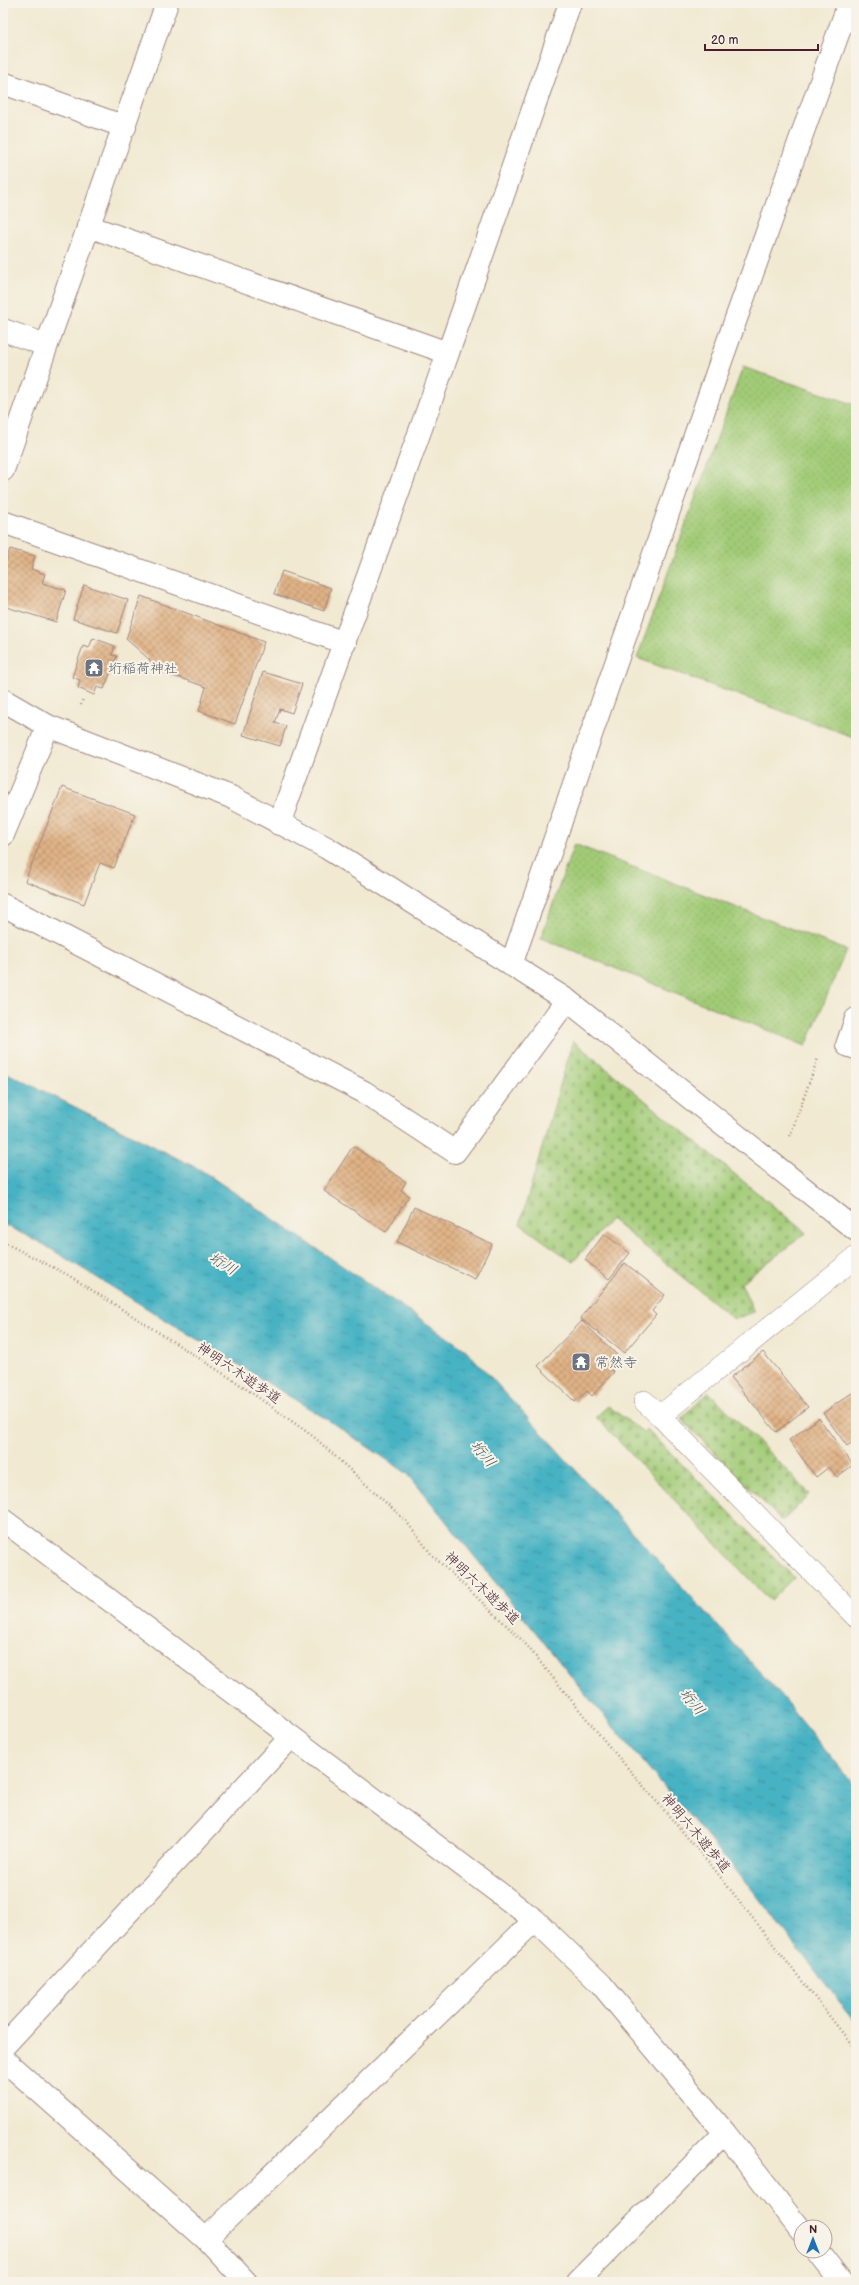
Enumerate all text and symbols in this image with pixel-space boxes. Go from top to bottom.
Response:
scale bar [705,26,818,52]
text: 20 m [711,33,738,48]
temple icon: 垳稲荷神社 [83,657,105,679]
place label: 垳稲荷神社 [108,660,178,677]
water label: 垳川 [205,1248,241,1280]
street label: 神明六木遊歩道 [194,1339,284,1407]
temple icon: 常然寺 [570,1351,592,1373]
place label: 常然寺 [595,1354,637,1371]
water label: 垳川 [466,1436,500,1472]
street label: 神明六木遊歩道 [441,1548,523,1628]
water label: 垳川 [675,1684,709,1720]
street label: 神明六木遊歩道 [658,1790,734,1876]
north arrow [793,2219,833,2259]
text: N [809,2223,817,2236]

